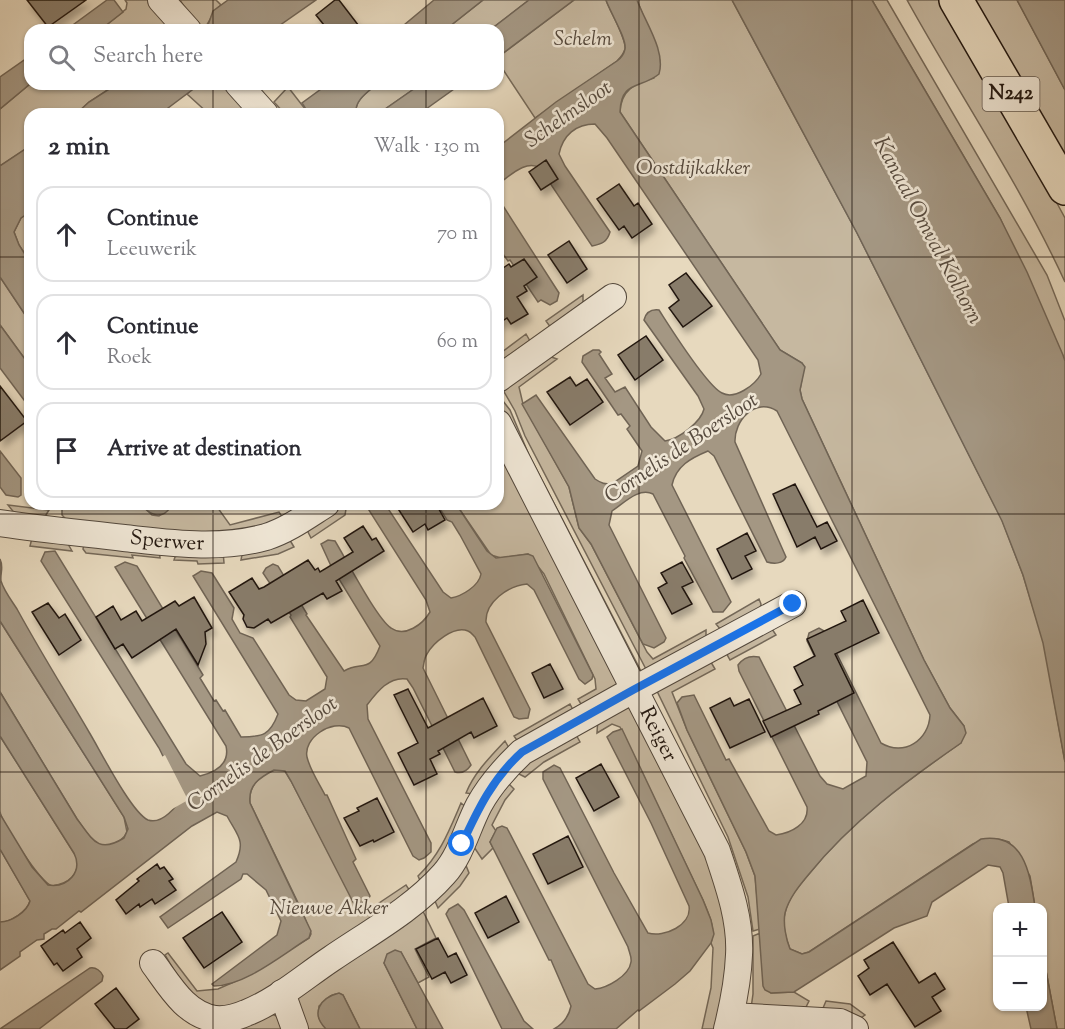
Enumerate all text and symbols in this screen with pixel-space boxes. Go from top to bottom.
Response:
search box [24,24,504,90]
park label: Schelm [554,25,612,55]
icon: search [45,41,78,74]
text: Search here [93,41,203,73]
water label: Schelmsloot [519,73,620,157]
road number: N242 [982,77,1040,111]
text: 2 min [48,129,110,166]
water label: Kanaal Omval Kolhorn [864,132,990,331]
text: Walk · 130 m [373,133,480,162]
park label: Oostdijkakker [636,154,751,184]
text: Continue [107,204,198,236]
icon: ahead [50,218,83,251]
text: 70 m [437,220,478,249]
text: Leeuwerik [107,236,197,265]
text: Continue [107,312,198,344]
icon: ahead [50,326,83,359]
text: 60 m [437,328,478,357]
text: Roek [107,344,152,373]
water label: Cornelis de Boersloot [599,385,766,513]
icon: arrive [50,434,83,467]
text: Arrive at destination [107,434,302,466]
street label: Sperwer [128,524,205,559]
route end [779,590,805,616]
water label: Cornelis de Boersloot [181,689,345,821]
street label: Reiger [631,702,684,767]
route start [448,830,474,856]
park label: Nieuwe Akker [270,894,389,924]
map controls [993,903,1047,1011]
button: + [993,903,1047,957]
button: − [993,957,1047,1011]

